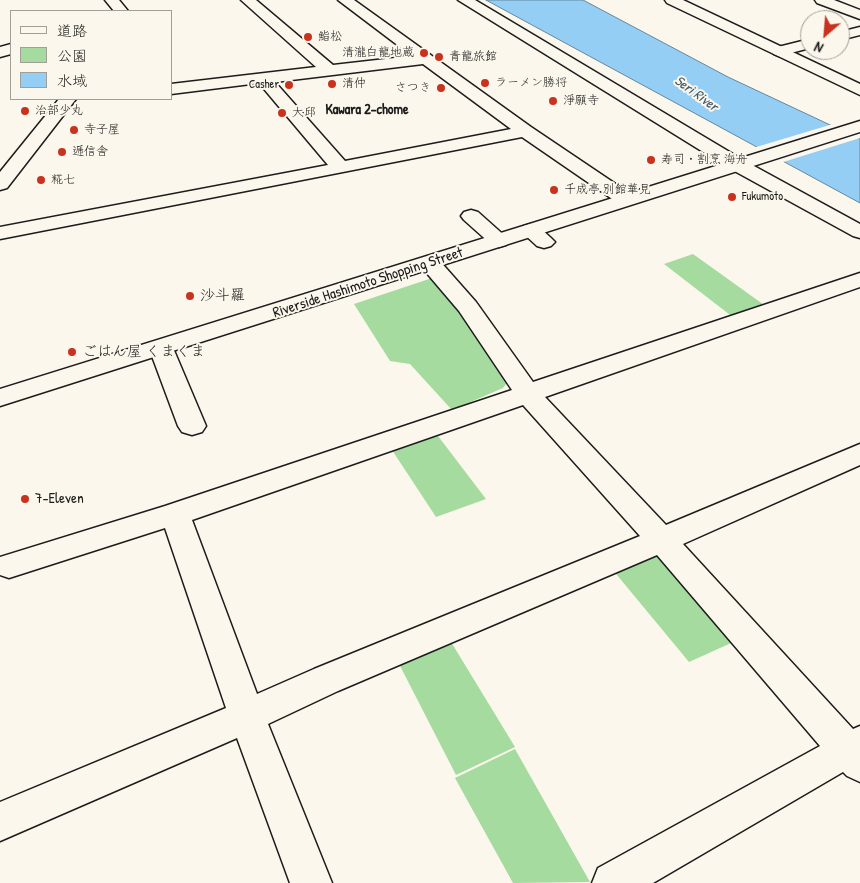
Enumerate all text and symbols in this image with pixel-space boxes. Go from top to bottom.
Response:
legend [10,10,172,100]
north arrow [800,10,850,60]
text: 道路 [57,20,87,41]
place label: 鮨松 [318,30,342,44]
marker: 鮨松 [302,31,314,43]
text: N [811,38,826,58]
text: 公園 [57,45,87,66]
place label: 清瀧白龍地蔵 [342,46,414,60]
marker: 清瀧白龍地蔵 [418,47,430,59]
place label: 青龍旅館 [449,50,497,64]
marker: 青龍旅館 [433,51,445,63]
text: 水域 [57,70,87,91]
water label: Seri River [671,73,721,115]
place label: ラーメン勝将 [495,76,567,90]
place label: 清仲 [342,77,366,91]
marker: ラーメン勝将 [479,77,491,89]
place label: Casher [249,78,279,92]
marker: 清仲 [326,78,338,90]
marker: Casher [283,79,295,91]
place label: さつき [395,81,431,95]
marker: さつき [435,82,447,94]
place label: 淨願寺 [563,94,599,108]
marker: 淨願寺 [547,95,559,107]
district label: Kawara 2-chome [325,102,409,118]
place label: 治部少丸 [35,104,83,118]
marker: 治部少丸 [19,105,31,117]
place label: 大邱 [292,106,316,120]
marker: 大邱 [276,107,288,119]
place label: 寺子屋 [84,123,120,137]
marker: 寺子屋 [68,124,80,136]
place label: 逓信舎 [72,145,108,159]
marker: 逓信舎 [56,146,68,158]
place label: 寿司・割烹 海舟 [661,153,748,167]
marker: 寿司・割烹 海舟 [645,154,657,166]
place label: 糀七 [51,173,75,187]
marker: 糀七 [35,174,47,186]
place label: 千成亭 別館華見 [564,183,651,197]
marker: 千成亭 別館華見 [548,184,560,196]
place label: Fukumoto [742,190,783,204]
marker: Fukumoto [726,191,738,203]
street label: Riverside Hashimoto Shopping Street [271,244,465,322]
place label: 沙斗羅 [200,287,245,305]
marker: 沙斗羅 [184,290,196,302]
place label: ごはん屋 くまくま [82,343,205,361]
marker: ごはん屋 くまくま [66,346,78,358]
place label: 7-Eleven [35,490,84,508]
marker: 7-Eleven [19,493,31,505]

